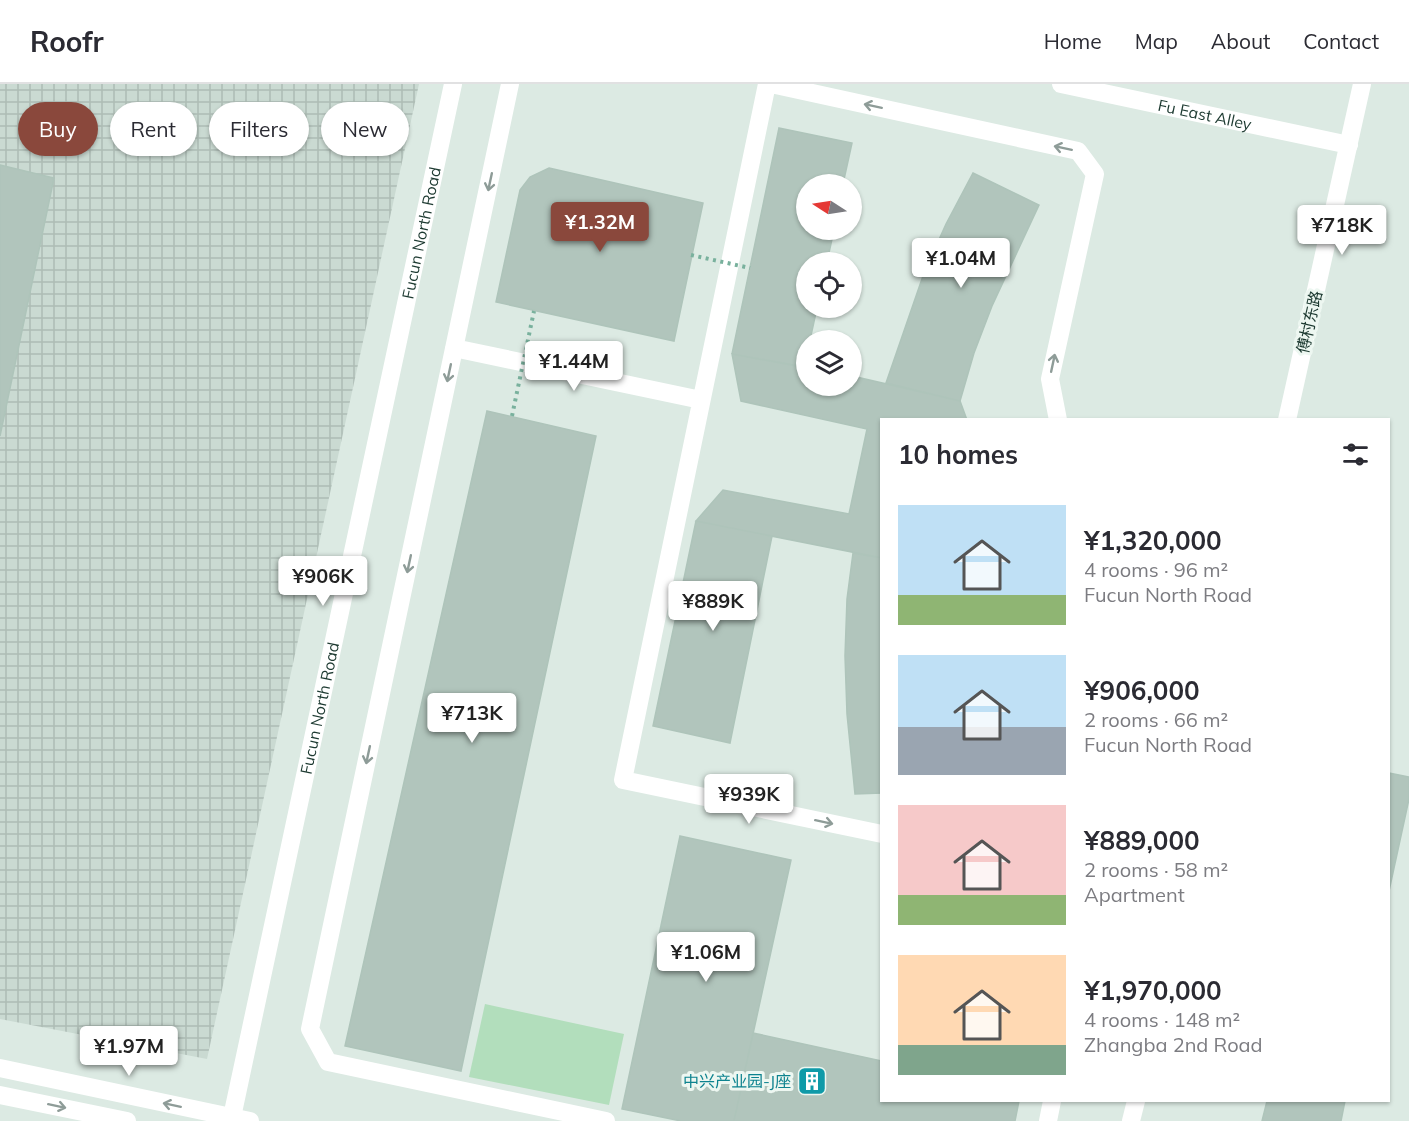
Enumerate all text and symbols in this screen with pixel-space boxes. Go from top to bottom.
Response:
text: Roofr [30,24,104,59]
text: Home [1044,28,1102,54]
text: Map [1135,28,1178,54]
text: About [1211,28,1270,54]
text: Contact [1303,28,1379,54]
street label: Fu East Alley [1156,95,1254,134]
one-way arrow [864,100,883,112]
chip: Buy [18,102,98,156]
chip: Rent [110,102,197,156]
chip: Filters [209,102,309,156]
chip: New [321,102,409,156]
one-way arrow [1054,142,1074,153]
street label: Fucun North Road [397,165,445,301]
one-way arrow [483,173,495,192]
north arrow [796,174,862,240]
map controls [796,174,862,396]
pin: ¥1.32M [551,202,649,253]
pin: ¥718K [1300,205,1384,256]
text: ¥1.32M [565,209,635,234]
text: ¥718K [1311,212,1373,237]
pin: ¥1.04M [912,238,1010,289]
text: ¥1.04M [926,245,996,270]
button: locate [796,252,862,318]
street label: 傅村东路 [1292,289,1326,355]
button: layers [796,330,862,396]
pin: ¥1.44M [525,341,623,392]
text: ¥1.44M [539,348,609,373]
one-way arrow [1048,354,1060,373]
one-way arrow [443,363,454,382]
text: 10 homes [898,438,1018,471]
icon: filters [1339,438,1372,471]
text: ¥1,320,000 [1084,524,1222,557]
icon: home [946,529,1018,601]
one-way arrow [402,554,414,573]
pin: ¥906K [281,556,365,607]
text: 4 rooms · 96 m² [1084,557,1228,582]
text: ¥906K [292,563,354,588]
pin: ¥889K [671,581,755,632]
text: Fucun North Road [1084,582,1252,607]
text: ¥889K [682,588,744,613]
street label: Fucun North Road [296,640,343,776]
text: ¥906,000 [1084,674,1200,707]
icon: home [946,679,1018,751]
pin: ¥713K [430,693,514,744]
text: ¥713K [441,700,503,725]
text: 2 rooms · 66 m² [1084,707,1228,732]
text: Fucun North Road [1084,732,1252,757]
one-way arrow [362,744,373,764]
pin: ¥939K [707,774,791,825]
text: ¥939K [718,781,780,806]
one-way arrow [814,817,833,828]
text: ¥889,000 [1084,824,1200,857]
icon: home [946,829,1018,901]
text: 2 rooms · 58 m² [1084,857,1228,882]
text: Apartment [1084,882,1185,907]
pin: ¥1.06M [657,932,755,983]
text: ¥1.06M [671,939,741,964]
text: ¥1,970,000 [1084,974,1222,1007]
icon: home [946,979,1018,1051]
text: 4 rooms · 148 m² [1084,1007,1240,1032]
pin: ¥1.97M [80,1026,178,1077]
text: Zhangba 2nd Road [1084,1032,1263,1057]
text: ¥1.97M [94,1033,164,1058]
building icon: 中兴产业园-J座 [796,1065,828,1097]
place label: 中兴产业园-J座 [683,1071,791,1091]
one-way arrow [163,1098,182,1110]
one-way arrow [48,1101,67,1113]

